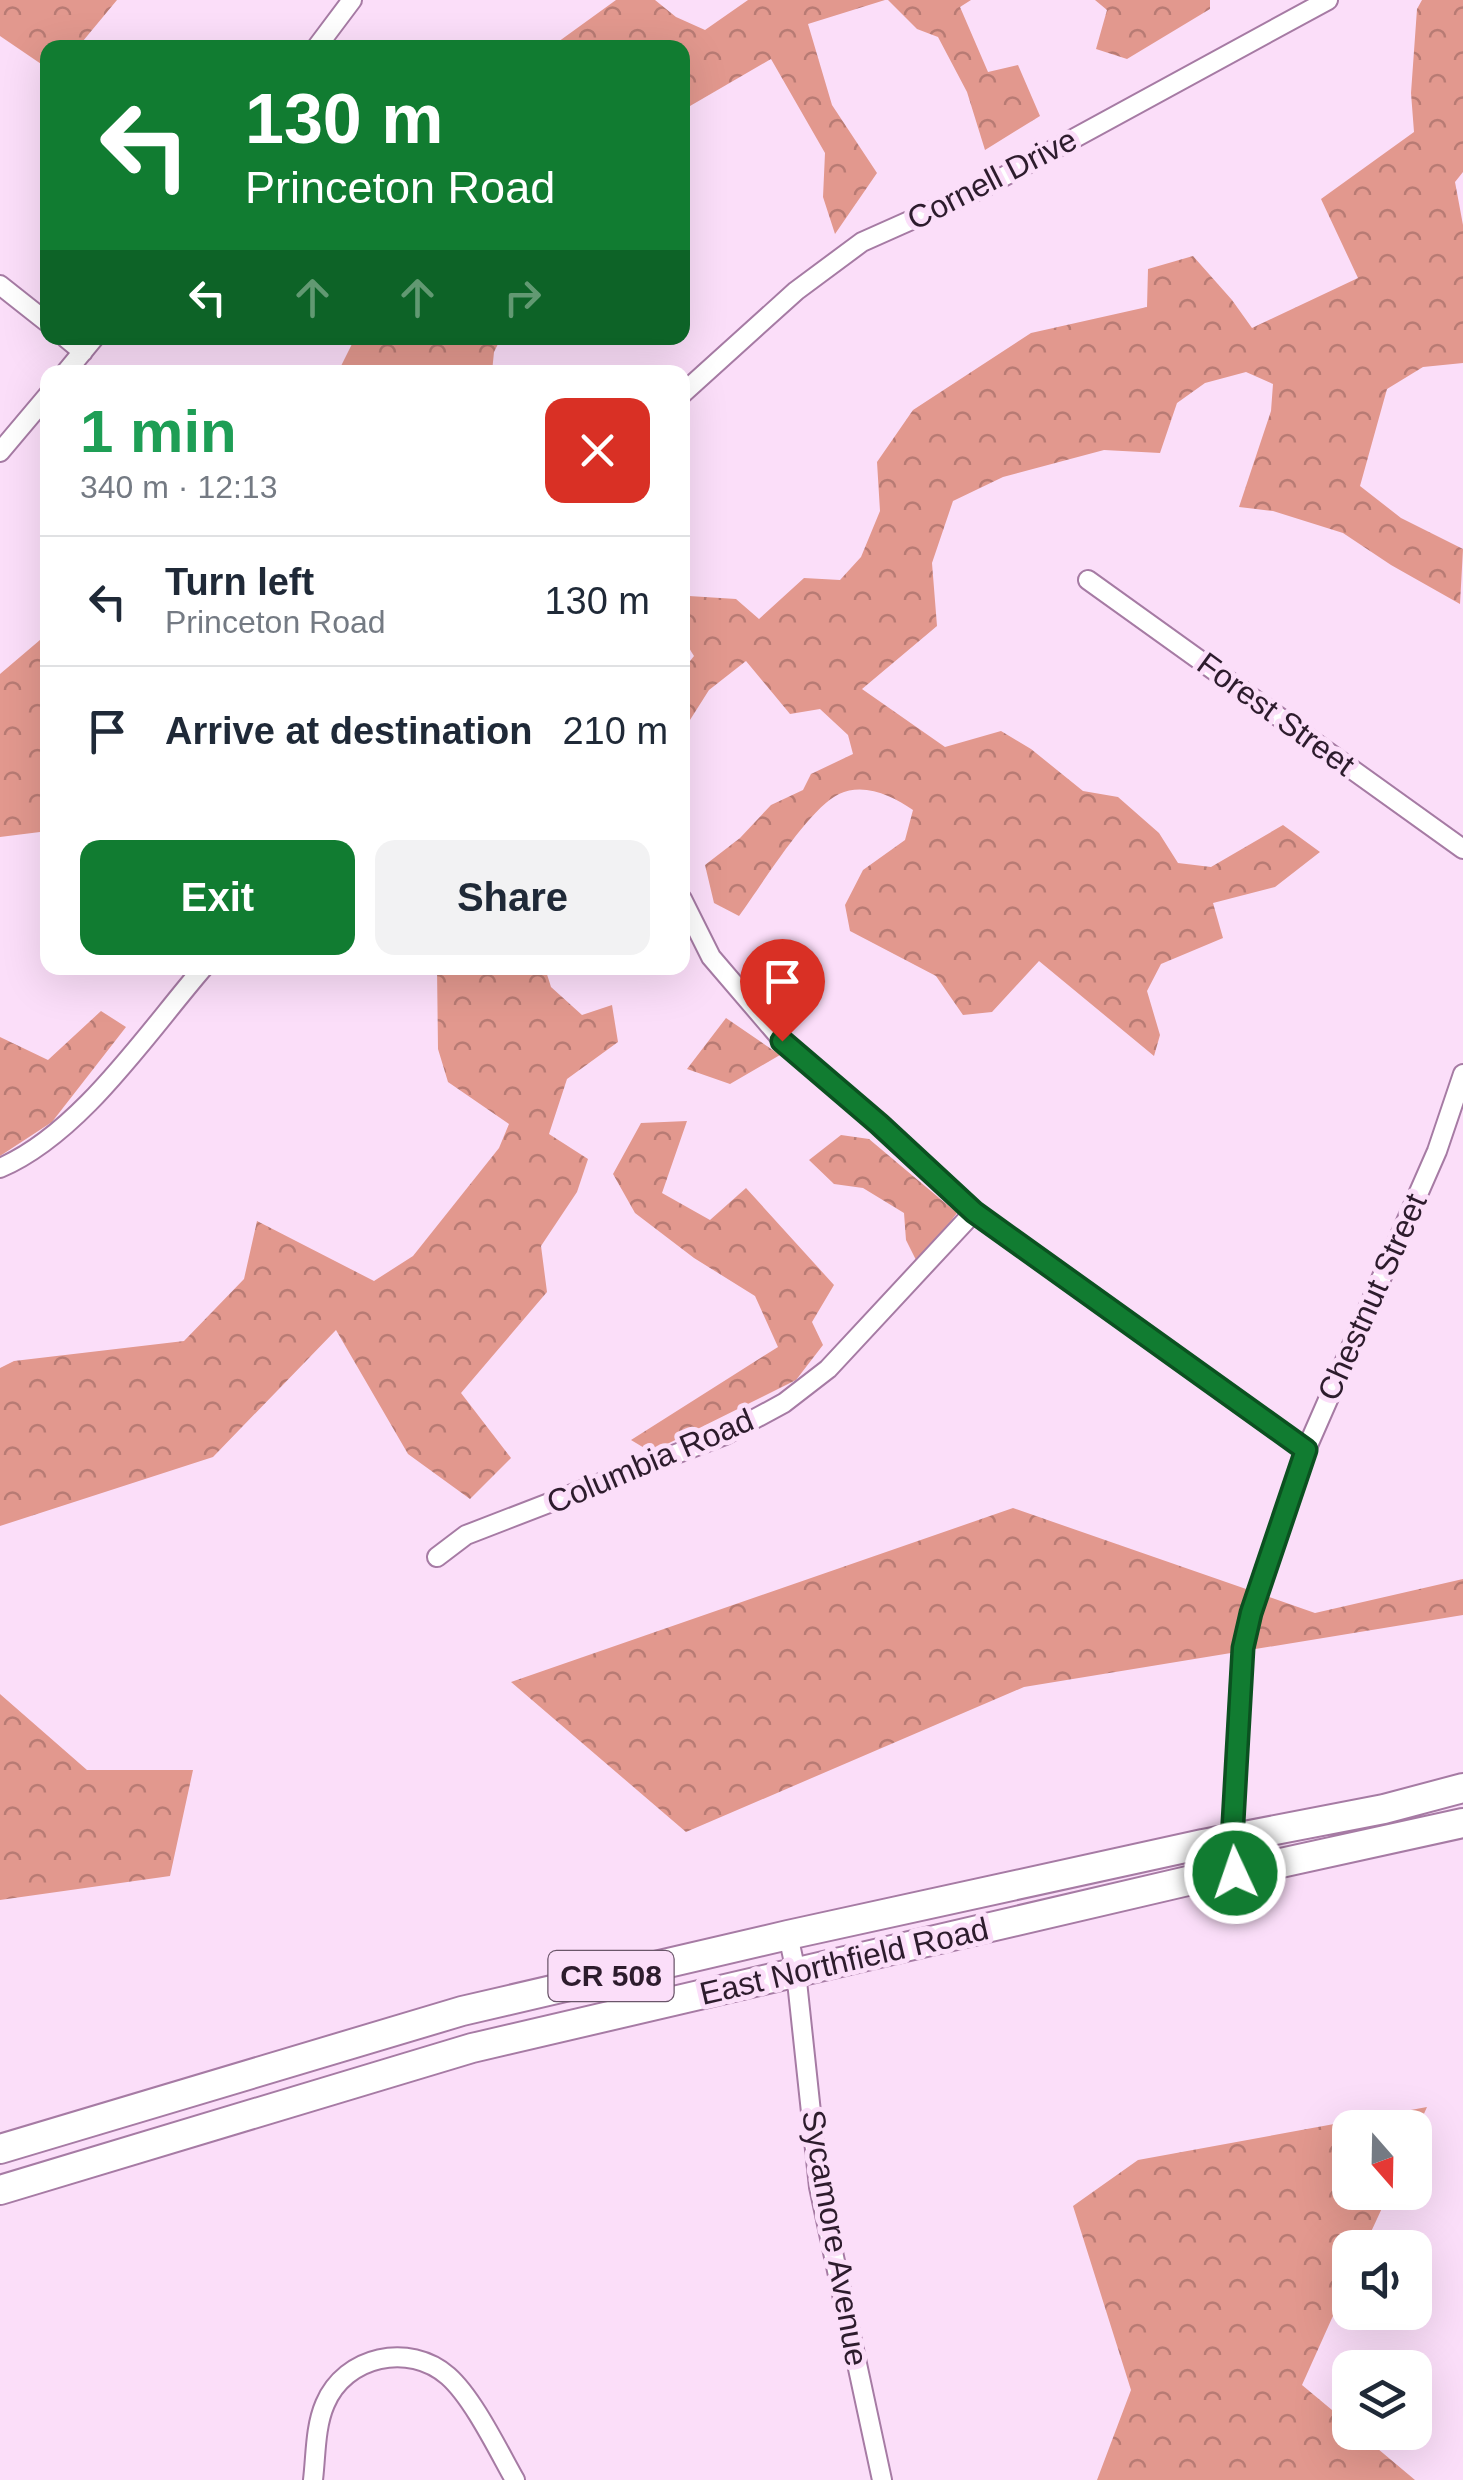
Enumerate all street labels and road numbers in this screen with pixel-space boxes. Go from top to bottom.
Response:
street label: Cornell Drive [901,121,1083,237]
street label: Forest Street [1191,645,1361,783]
street label: Chestnut Street [1310,1188,1434,1406]
street label: Columbia Road [541,1401,759,1521]
street label: East Northfield Road [696,1910,992,2012]
road number: CR 508 [548,1951,674,2001]
street label: Sycamore Avenue [795,2107,875,2369]

